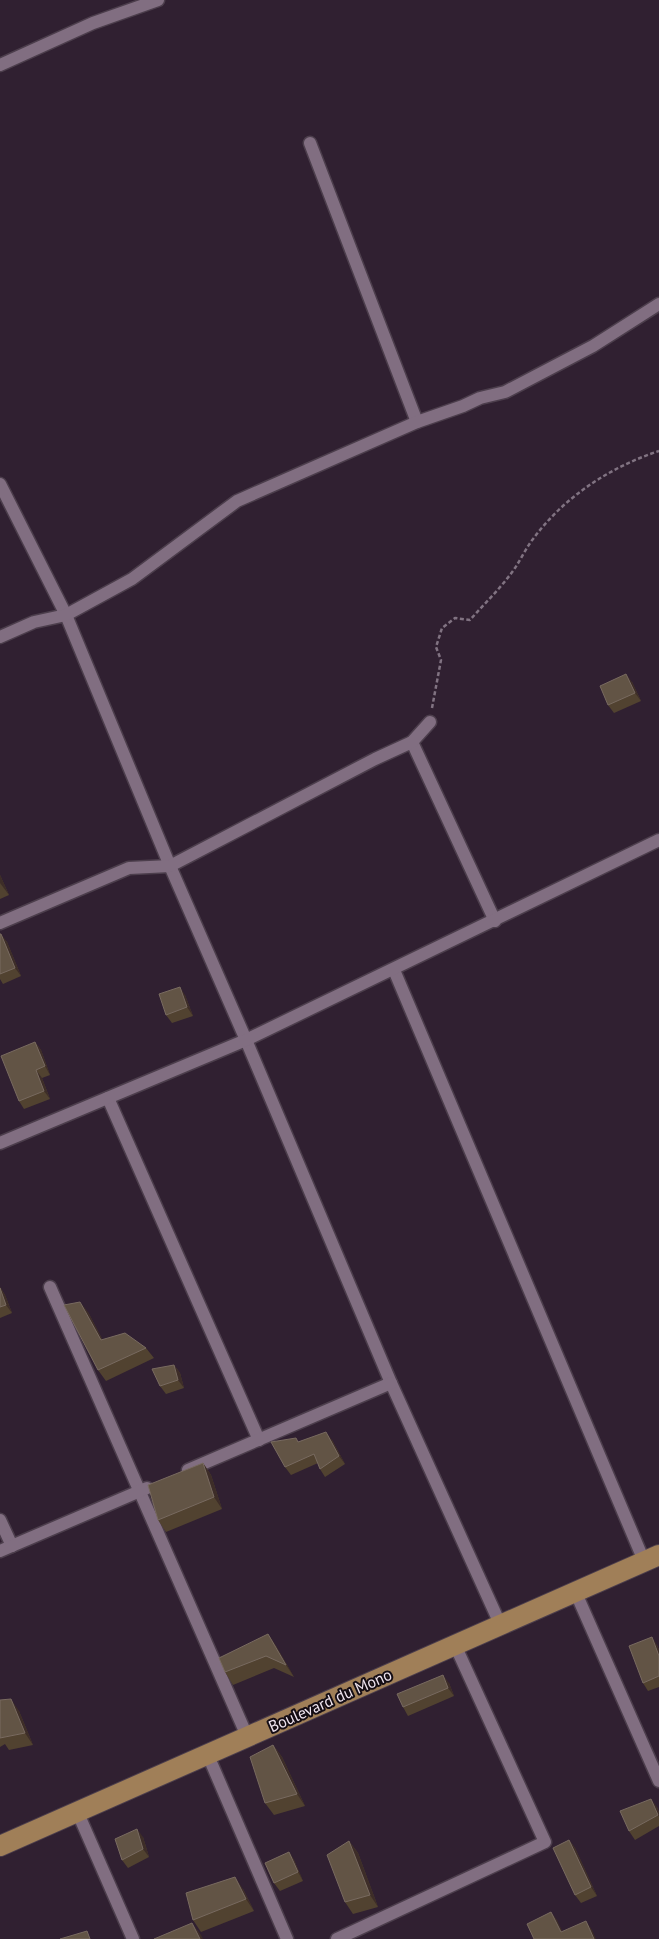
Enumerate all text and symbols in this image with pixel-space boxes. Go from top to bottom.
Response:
street label: Boulevard du Mono [265,1664,395,1736]

